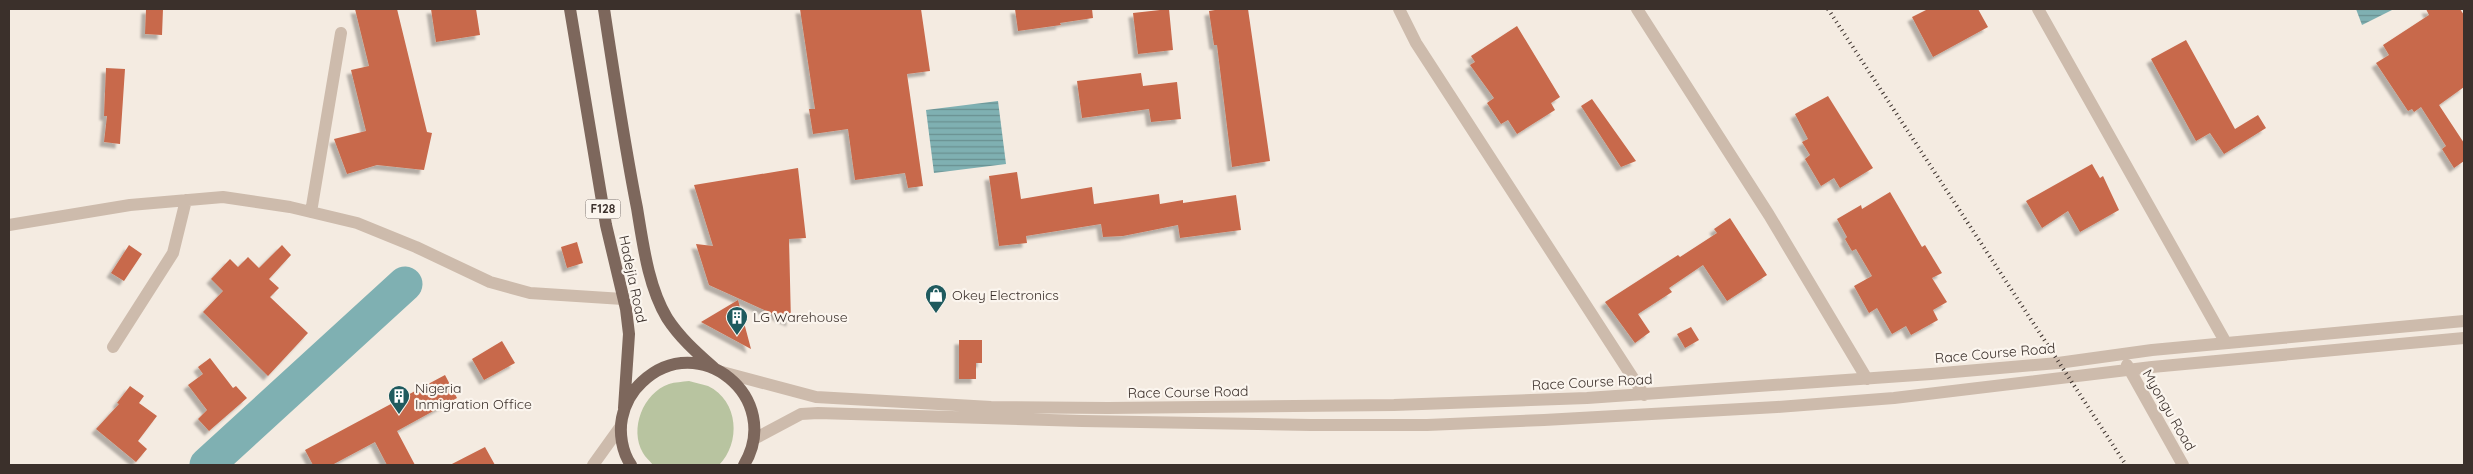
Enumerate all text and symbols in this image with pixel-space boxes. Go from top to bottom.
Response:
road number: F128 [586,200,620,218]
street label: Hadejia Road [615,234,651,324]
shop icon: Okey Electronics [924,283,948,314]
place label: Okey Electronics [952,286,1059,304]
building icon: LG Warehouse [725,305,749,336]
place label: LG Warehouse [753,308,848,326]
street label: Race Course Road [1934,339,2056,367]
street label: Myongu Road [2138,366,2200,454]
street label: Race Course Road [1531,370,1653,394]
place label: Nigeria Inmigration Office [415,379,532,413]
street label: Race Course Road [1127,382,1249,402]
building icon: Nigeria Inmigration Office [387,384,411,415]

